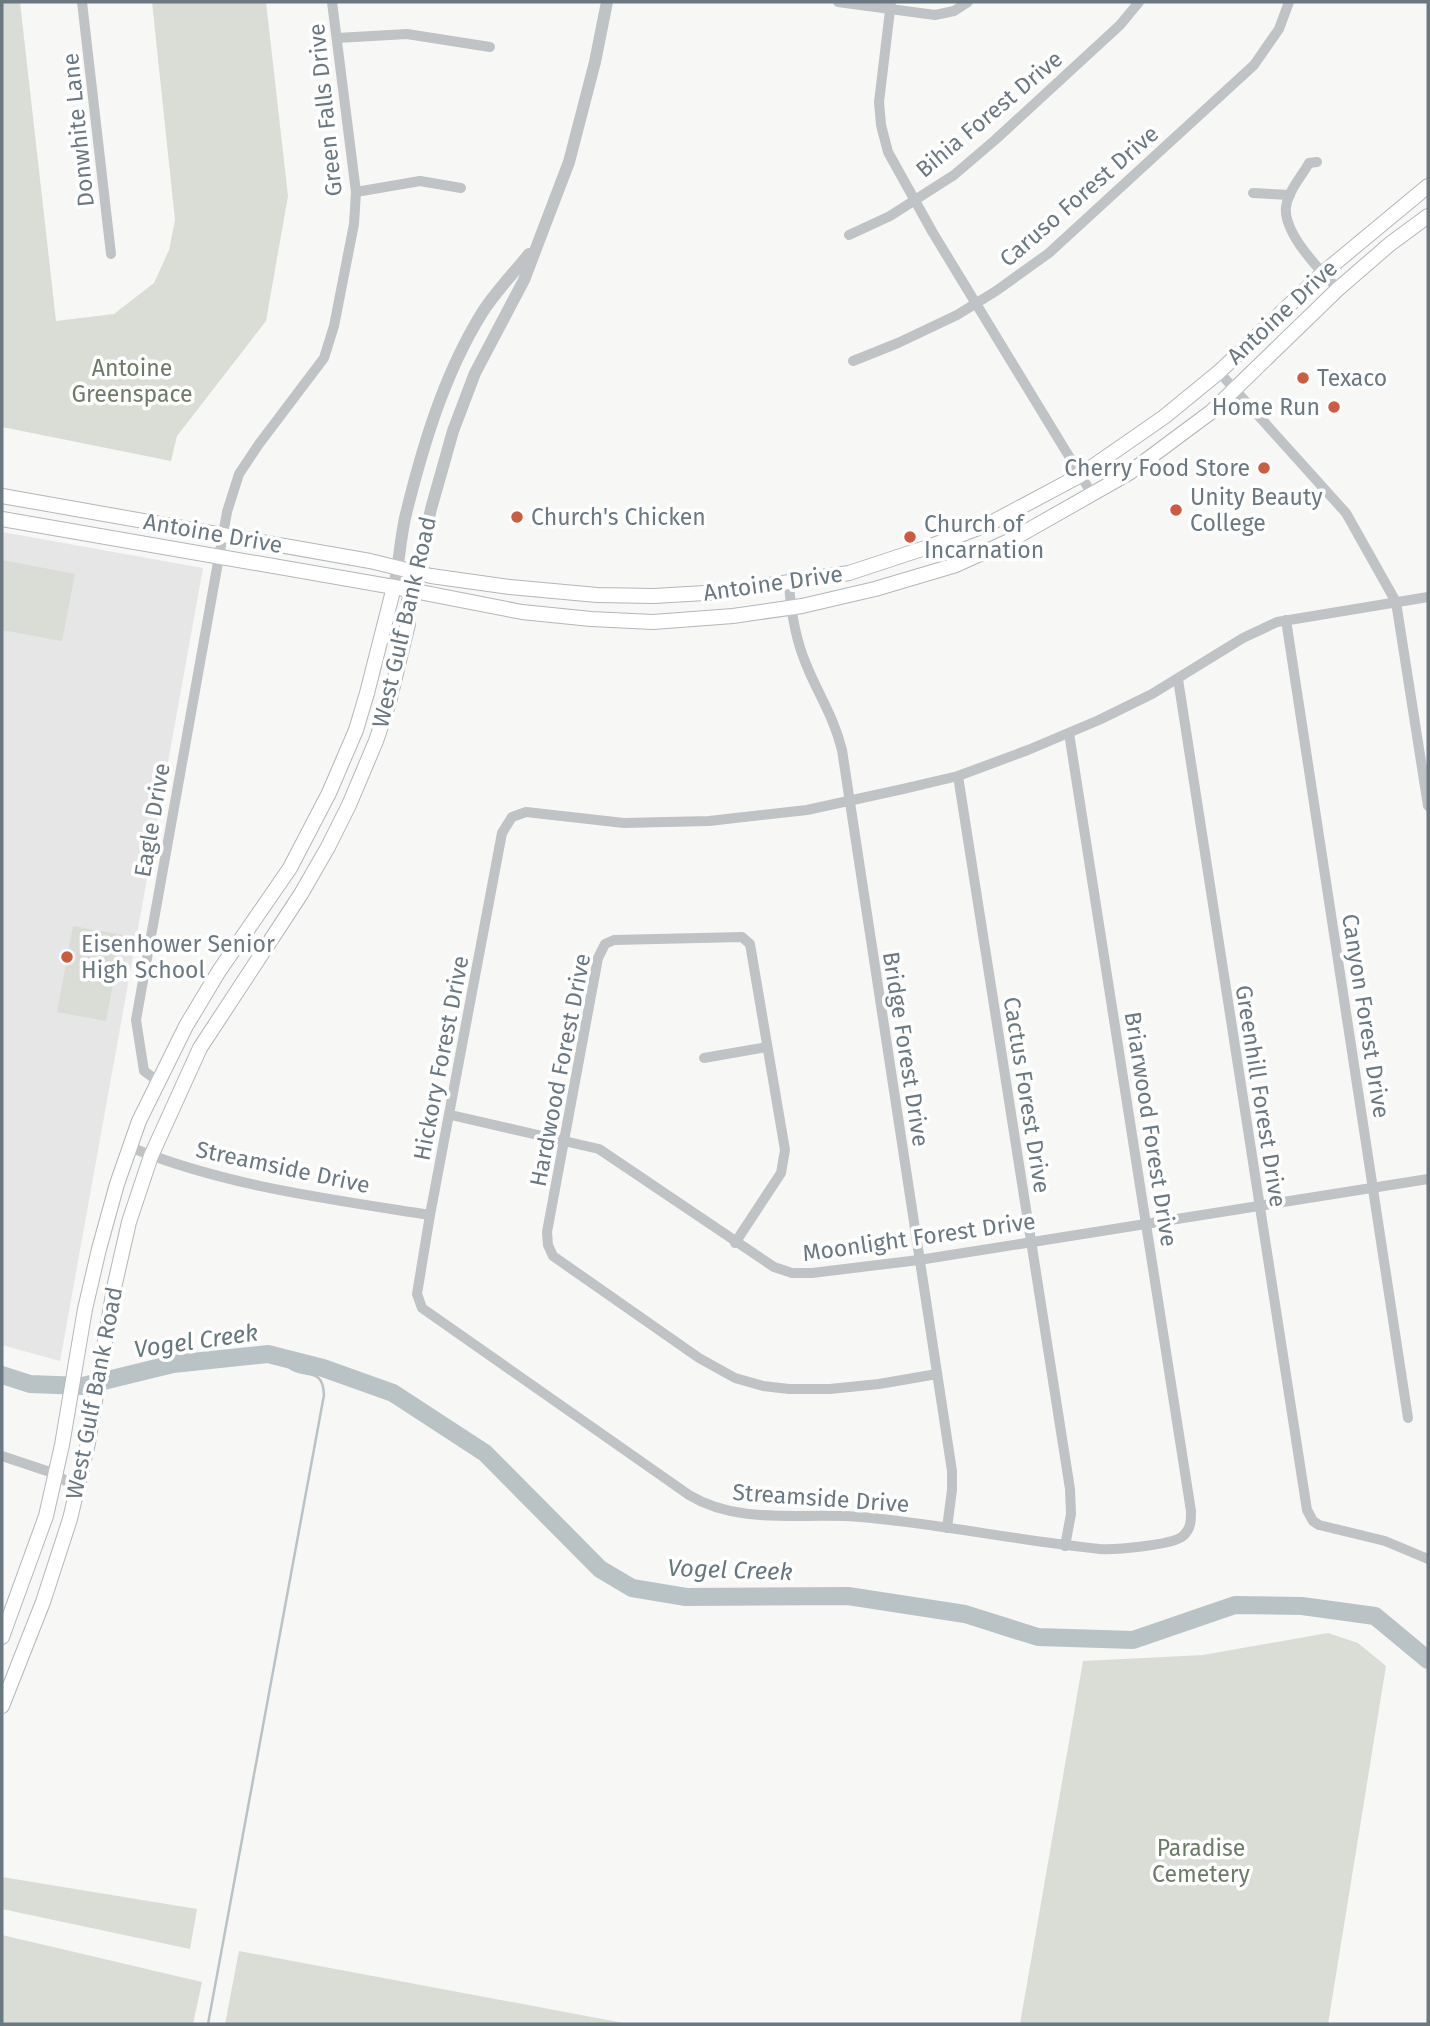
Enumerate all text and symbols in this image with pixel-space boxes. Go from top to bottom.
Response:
street label: Green Falls Drive [302,22,348,198]
street label: Bihia Forest Drive [910,45,1068,183]
street label: Donwhite Lane [56,52,100,208]
street label: Caruso Forest Drive [994,119,1164,273]
street label: Antoine Drive [1221,254,1343,370]
park label: Antoine Greenspace [71,354,193,408]
place label: Texaco [1317,364,1387,392]
marker: Texaco [1295,370,1311,386]
place label: Home Run [1212,393,1320,421]
marker: Home Run [1326,399,1342,415]
place label: Cherry Food Store [1064,454,1250,482]
marker: Cherry Food Store [1256,460,1272,476]
place label: Unity Beauty College [1190,483,1323,537]
marker: Unity Beauty College [1168,502,1184,518]
place label: Church's Chicken [531,503,706,531]
street label: Antoine Drive [141,507,285,559]
marker: Church's Chicken [509,509,525,525]
place label: Church of Incarnation [924,510,1044,564]
street label: West Gulf Bank Road [366,514,442,730]
marker: Church of Incarnation [902,529,918,545]
street label: Antoine Drive [701,559,845,607]
street label: Eagle Drive [128,761,176,879]
street label: Canyon Forest Drive [1336,912,1396,1120]
place label: Eisenhower Senior High School [81,930,275,984]
marker: Eisenhower Senior High School [59,949,75,965]
street label: Bridge Forest Drive [877,949,935,1149]
street label: Hardwood Forest Drive [524,951,596,1189]
street label: Hickory Forest Drive [407,953,475,1163]
street label: Greenhill Forest Drive [1230,983,1292,1209]
street label: Cactus Forest Drive [998,995,1056,1195]
street label: Briarwood Forest Drive [1119,1009,1183,1249]
street label: Streamside Drive [193,1135,373,1199]
street label: Moonlight Forest Drive [801,1207,1037,1267]
street label: West Gulf Bank Road [60,1284,128,1502]
water label: Vogel Creek [132,1318,260,1364]
street label: Streamside Drive [732,1478,910,1518]
water label: Vogel Creek [667,1554,793,1586]
park label: Paradise Cemetery [1152,1834,1251,1888]

